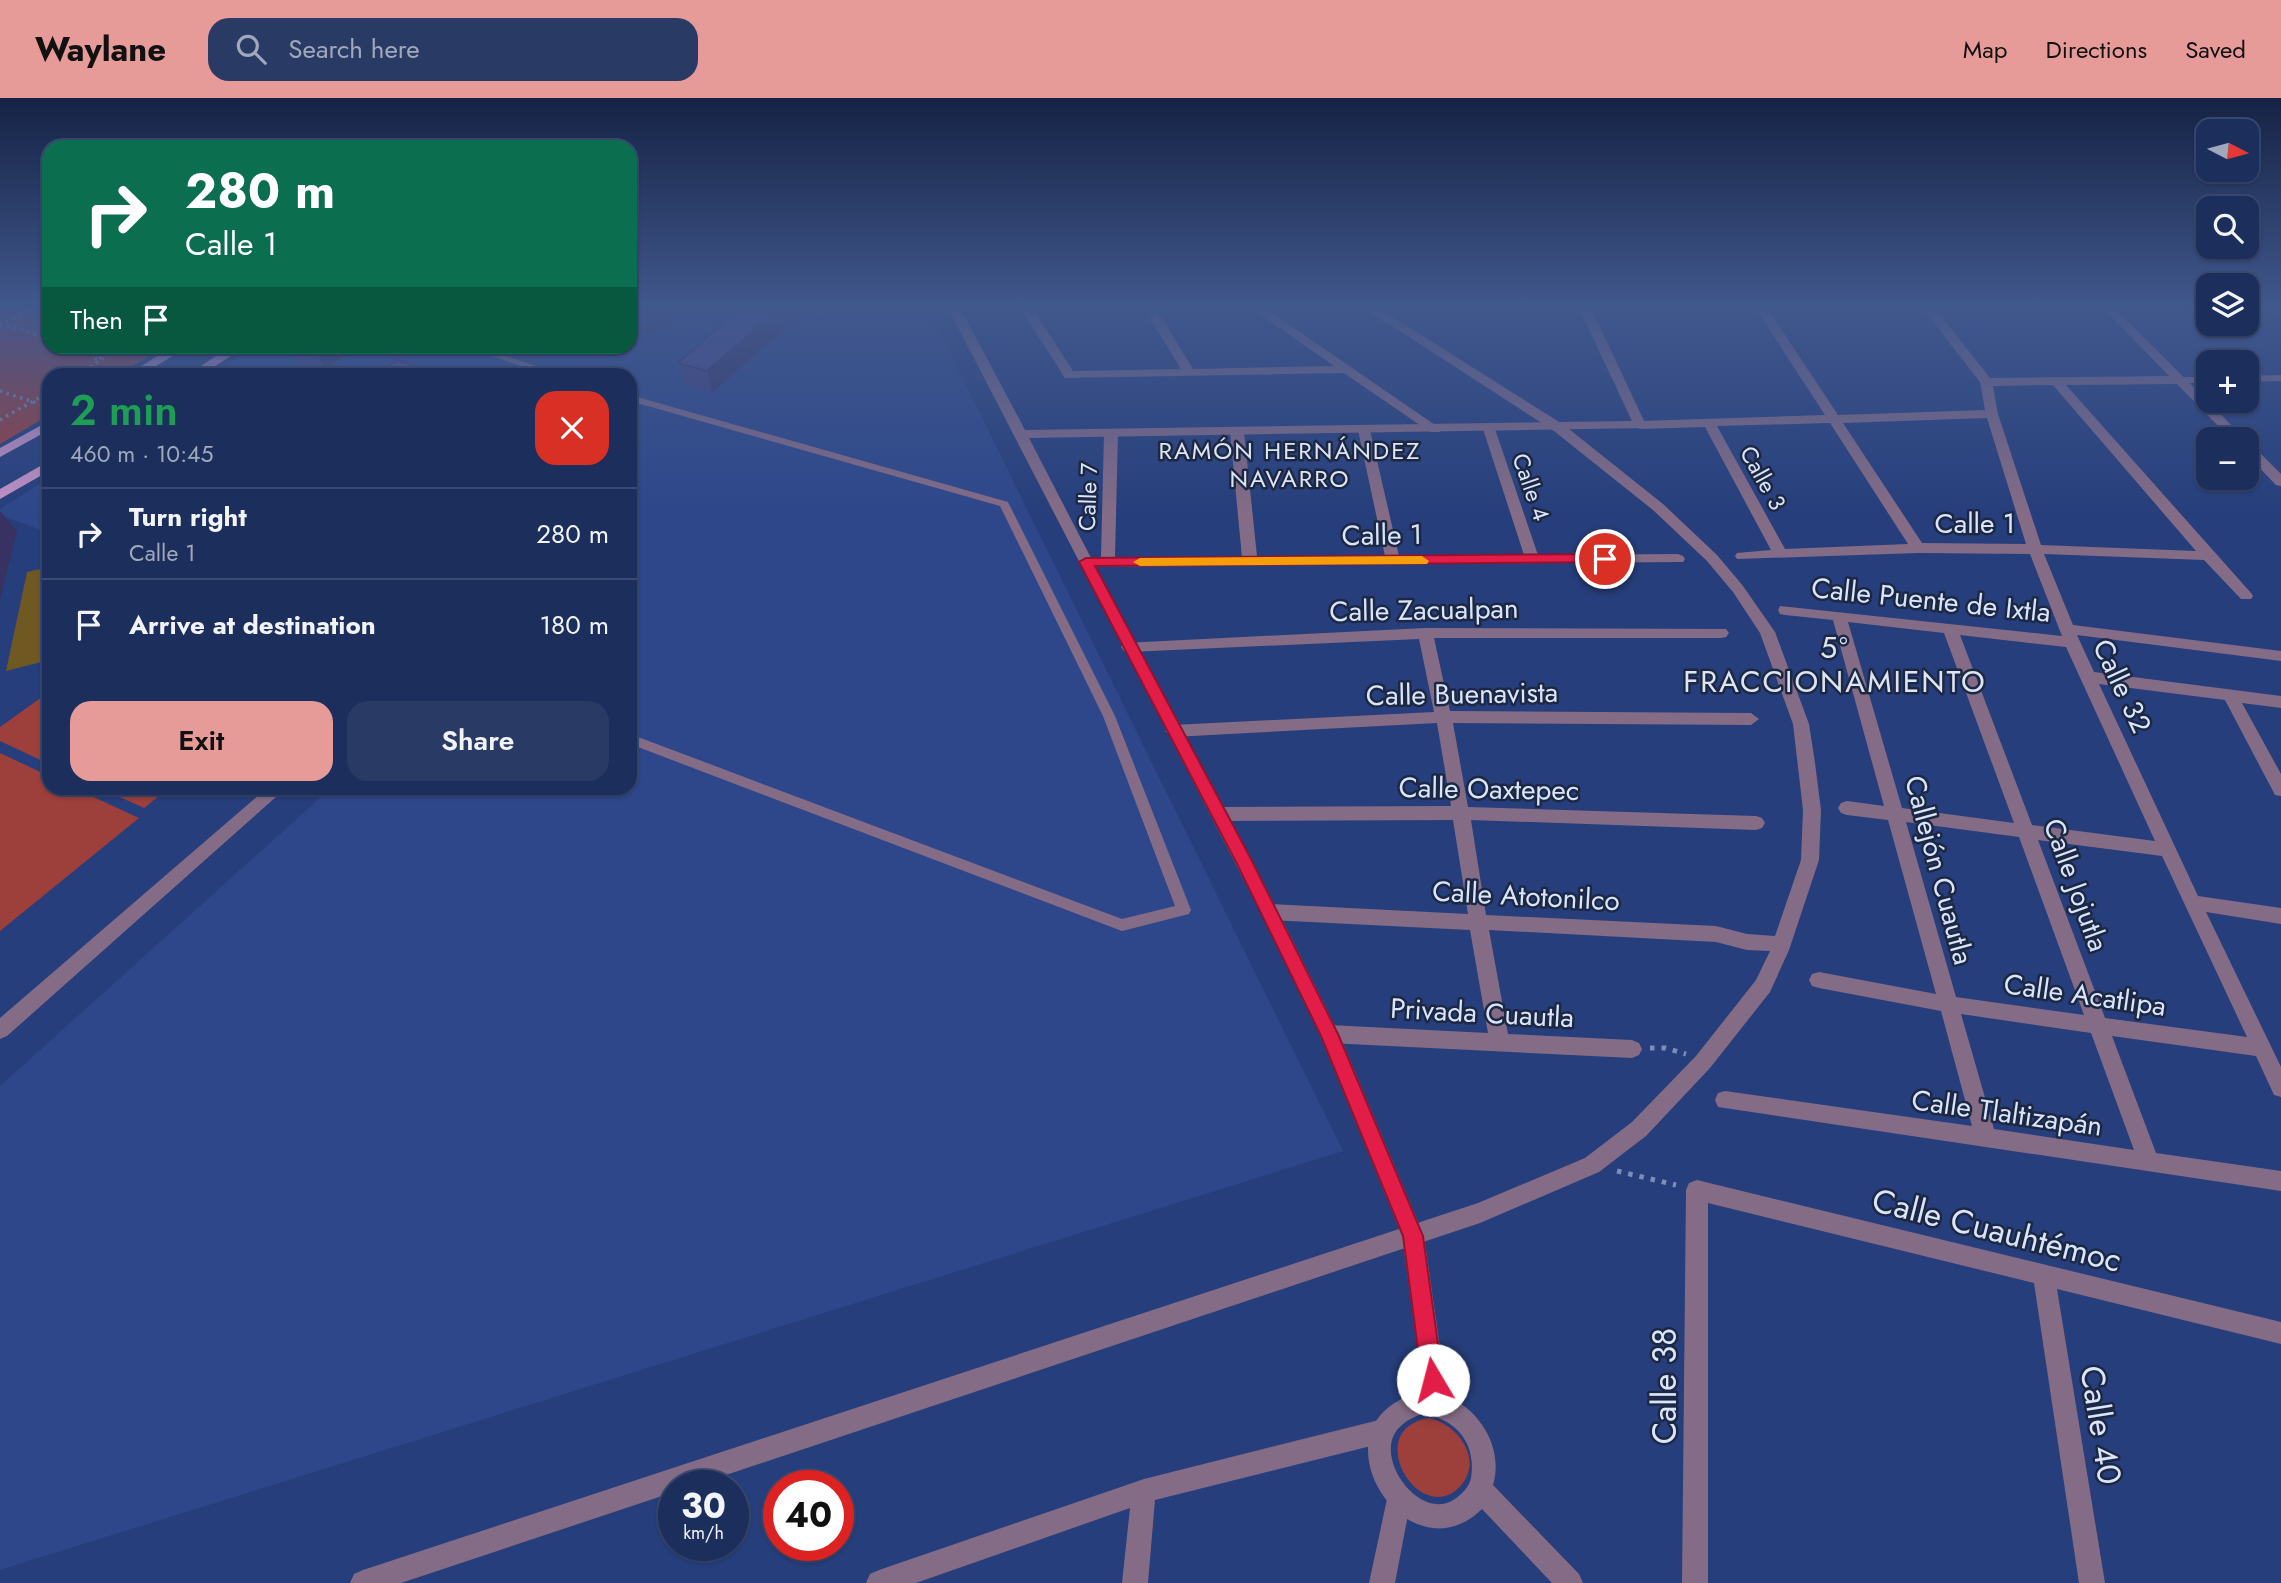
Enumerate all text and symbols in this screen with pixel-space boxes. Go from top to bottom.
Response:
search box [208,18,698,81]
text: Waylane [35,26,166,73]
icon: search [232,30,270,68]
text: Search here [288,30,420,68]
text: Map [1963,32,2008,67]
text: Directions [2046,32,2147,67]
text: Saved [2185,32,2246,67]
north arrow [2196,119,2259,182]
map controls [2196,119,2259,490]
text: 280 m [185,156,335,226]
icon: right [70,168,161,259]
button: search [2196,196,2259,259]
text: Calle 1 [185,221,278,267]
button: layers [2196,273,2259,336]
text: Then [70,301,123,339]
icon: arrive [137,301,175,339]
button: + [2196,350,2259,413]
text: 2 min [70,380,178,441]
button: close [535,391,609,465]
button: − [2196,427,2259,490]
district label: RAMÓN HERNÁNDEZ NAVARRO [1159,433,1421,496]
text: 460 m · 10:45 [70,437,213,471]
street label: Calle 3 [1731,440,1795,516]
street label: Calle 4 [1504,449,1558,525]
street label: Calle 7 [1070,462,1106,532]
text: Turn right [129,498,247,536]
street label: Calle 1 [1935,503,2015,544]
street label: Calle 1 [1341,514,1423,556]
icon: right [70,515,108,553]
text: 280 m [536,515,609,553]
pin [1575,529,1635,589]
text: Calle 1 [129,536,196,570]
icon: arrive [1586,540,1624,578]
street label: Calle Puente de Ixtla [1809,567,2053,633]
street label: Calle Zacualpan [1329,588,1519,632]
icon: arrive [70,606,108,644]
text: Arrive at destination [129,606,376,644]
text: 180 m [539,606,609,644]
district label: 5° FRACCIONAMIENTO [1683,626,1987,703]
street label: Calle 32 [2082,632,2162,740]
street label: Calle Buenavista [1366,672,1558,716]
button: Exit [70,701,333,781]
button: Share [347,701,609,781]
street label: Calle Oaxtepec [1398,767,1580,811]
street label: Callejón Cuautla [1894,771,1984,969]
street label: Calle Jojutla [2033,813,2119,957]
street label: Calle Atotonilco [1431,871,1621,921]
street label: Calle Acatlipa [2001,963,2169,1027]
street label: Privada Cuautla [1389,988,1575,1038]
street label: Calle Tlaltizapán [1909,1079,2105,1147]
street label: Calle Cuauhtémoc [1867,1176,2127,1284]
street label: Calle 38 [1641,1328,1688,1444]
position arrow [1396,1343,1470,1417]
street label: Calle 40 [2068,1362,2134,1488]
speed limit sign: 40 [763,1470,854,1561]
text: 30 [681,1481,726,1531]
text: km/h [683,1520,724,1546]

